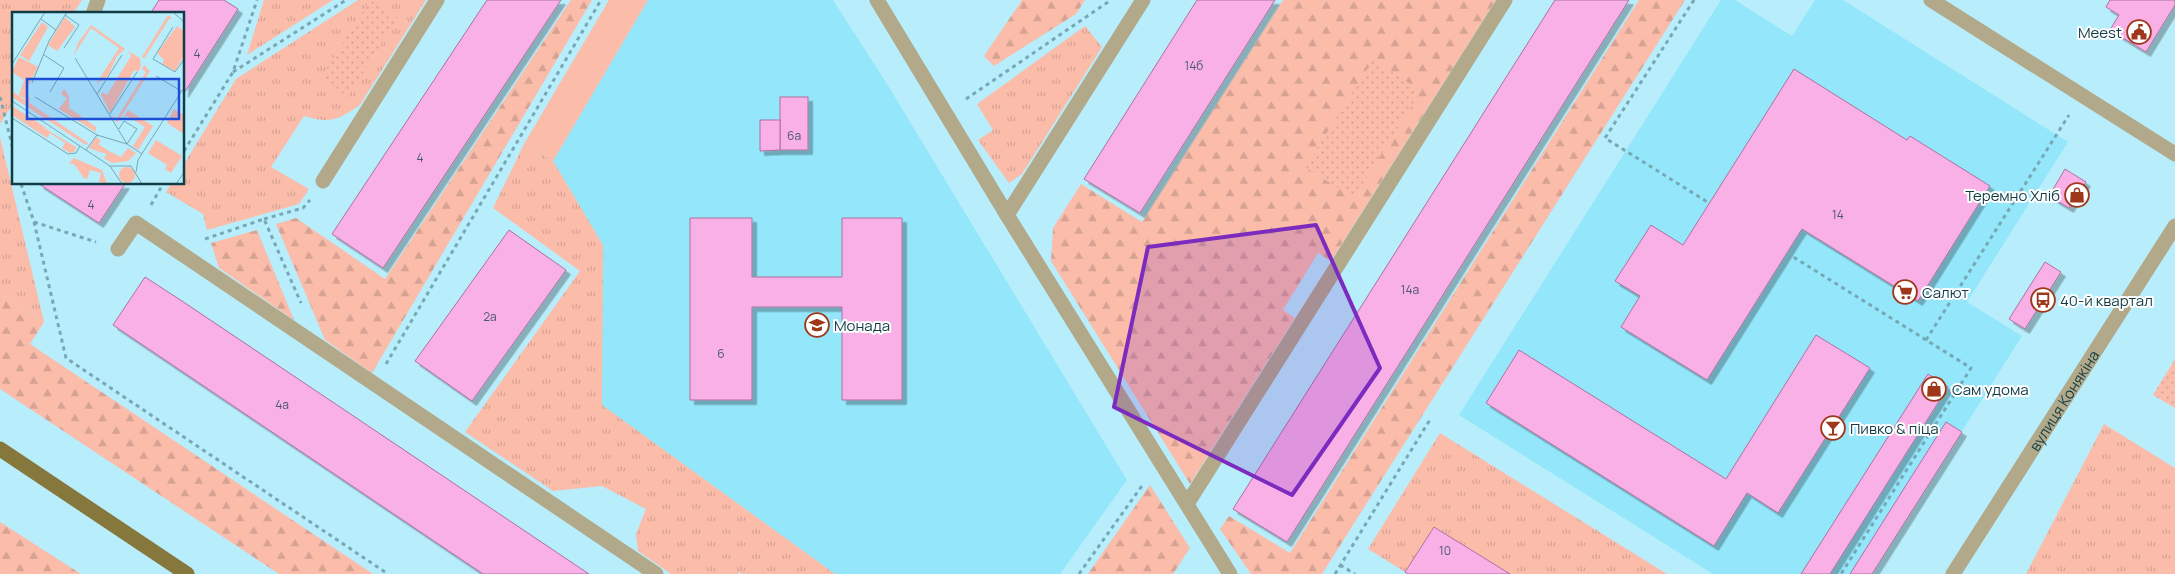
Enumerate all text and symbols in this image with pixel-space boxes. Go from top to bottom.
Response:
inset map [12,12,185,185]
public building icon: Meest [2126,19,2152,45]
place label: Meest [2078,22,2122,43]
house number: 4 [193,45,201,62]
house number: 14б [1185,57,1203,74]
house number: 6а [787,127,801,144]
house number: 4 [416,149,424,166]
shop icon: Теремно Хліб [2064,182,2090,208]
place label: Теремно Хліб [1965,185,2060,206]
house number: 4 [87,196,95,213]
house number: 14 [1832,206,1844,223]
supermarket icon: Салют [1892,279,1918,305]
house number: 14а [1401,281,1419,298]
place label: Салют [1922,282,1969,303]
bus stop icon: 40-й квартал [2030,287,2056,313]
place label: 40-й квартал [2060,290,2153,311]
house number: 2а [483,308,497,325]
school or university icon: Монада [804,312,830,338]
place label: Монада [834,315,890,336]
house number: 6 [717,345,725,362]
street label: вулиця Конякіна [2024,346,2104,455]
shop icon: Сам удома [1921,376,1947,402]
place label: Сам удома [1952,379,2029,400]
house number: 4а [275,396,289,413]
bar icon: Пивко & піца [1820,415,1846,441]
place label: Пивко & піца [1850,418,1939,439]
house number: 10 [1439,542,1451,559]

